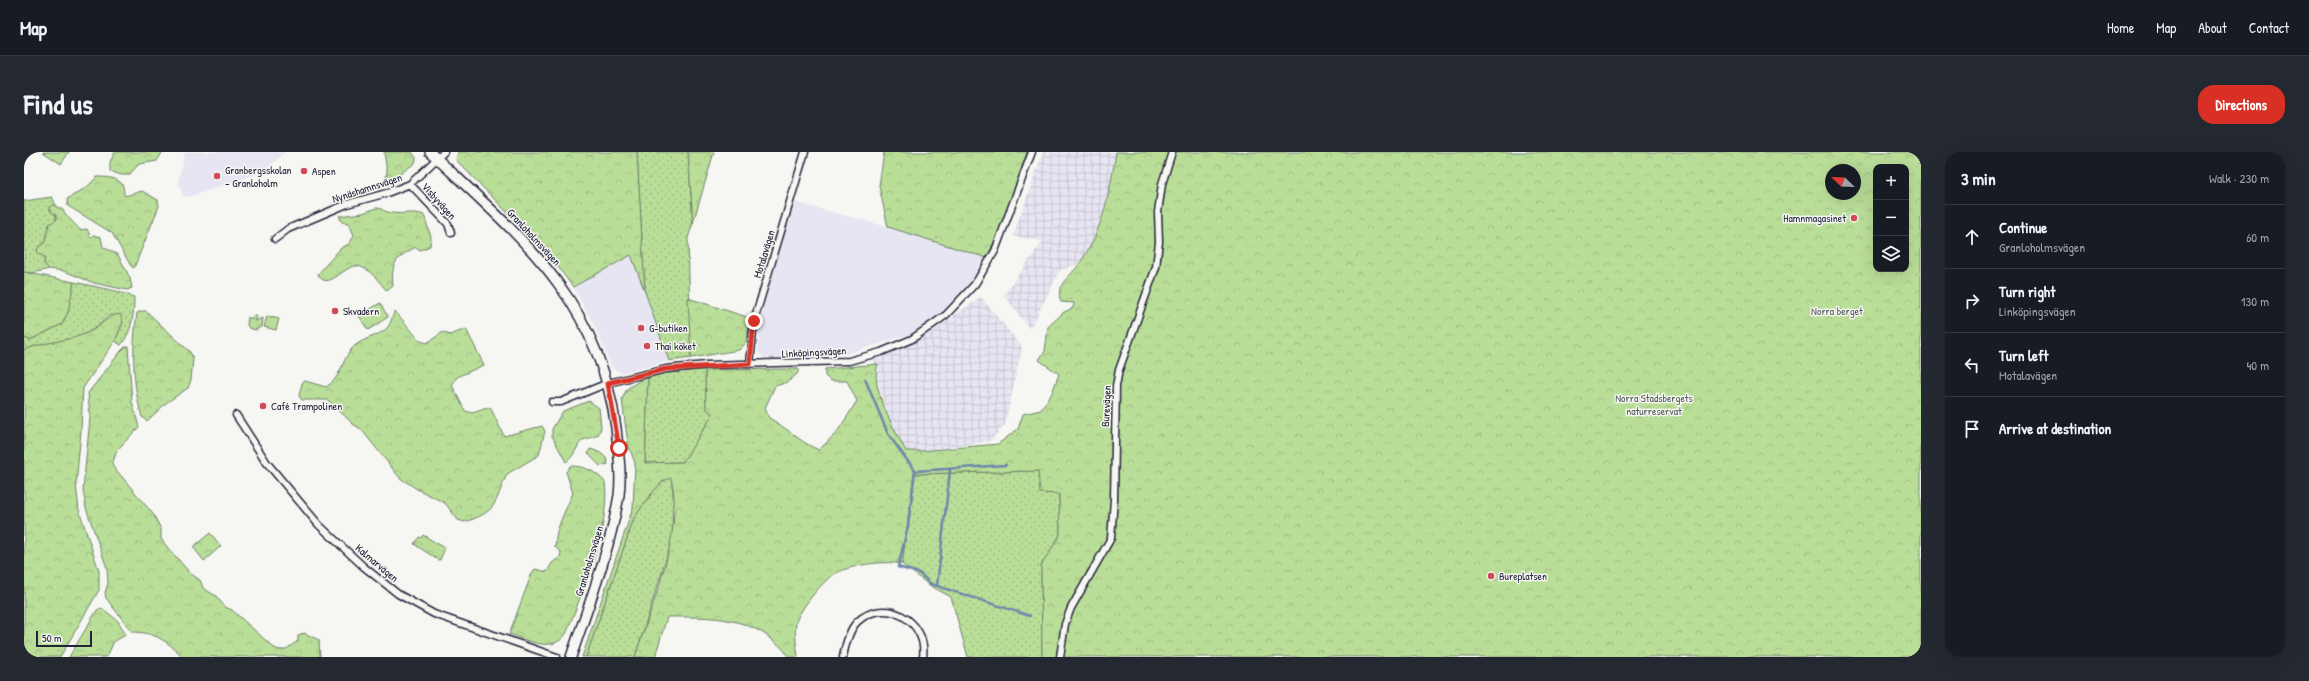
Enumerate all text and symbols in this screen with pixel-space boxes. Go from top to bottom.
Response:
text: Map [20,15,47,41]
text: Home [2107,18,2134,37]
text: Map [2156,18,2176,37]
text: About [2198,18,2227,37]
text: Contact [2249,18,2289,37]
text: Find us [24,85,93,123]
button: Directions [2198,85,2285,124]
place label: Granbergsskolan – Granloholm [225,163,292,190]
place label: Aspen [312,164,336,178]
north arrow [1825,164,1861,200]
map controls [1873,164,1909,272]
button: + [1873,164,1909,200]
marker: Aspen [299,166,309,176]
text: 3 min [1961,167,1996,190]
text: Walk · 230 m [2209,169,2269,187]
street label: Nynäshamnsvägen [330,170,404,206]
marker: Granbergsskolan – Granloholm [212,171,222,181]
street label: Visbyvägen [419,180,459,222]
button: − [1873,200,1909,236]
street label: Granloholmsvägen [504,206,564,268]
place label: Hamnmagasinet [1783,211,1846,225]
marker: Hamnmagasinet [1849,213,1859,223]
text: Continue [1999,217,2047,238]
icon: ahead [1961,226,1983,248]
street label: Motalavägen [750,228,778,280]
text: 60 m [2246,228,2269,246]
button: layers [1873,236,1909,272]
text: Granloholmsvägen [1999,238,2085,256]
text: Turn right [1999,281,2055,302]
icon: right [1961,290,1983,312]
text: 130 m [2241,292,2269,310]
text: Linköpingsvägen [1999,302,2076,320]
place label: Skvadern [343,304,379,318]
park label: Norra berget [1811,304,1863,318]
marker: Skvadern [330,306,340,316]
route end [745,312,763,330]
place label: G-butiken [649,321,688,335]
marker: G-butiken [636,323,646,333]
place label: Thai köket [655,339,696,353]
marker: Thai köket [642,341,652,351]
street label: Linköpingsvägen [781,343,847,361]
text: Turn left [1999,345,2049,366]
icon: left [1961,354,1983,376]
text: 40 m [2246,356,2269,374]
text: Motalavägen [1999,366,2057,384]
street label: Burevägen [1098,385,1114,427]
park label: Norra Stadsbergets naturreservat [1615,391,1693,418]
place label: Café Trampolinen [271,399,342,413]
marker: Café Trampolinen [258,401,268,411]
icon: arrive [1961,418,1983,440]
text: Arrive at destination [1999,418,2111,439]
route start [610,439,628,457]
street label: Granloholmsvägen [572,524,606,598]
street label: Kalmarvägen [353,541,401,585]
place label: Bureplatsen [1499,569,1547,583]
marker: Bureplatsen [1486,571,1496,581]
scale bar [36,629,92,648]
text: 50 m [42,631,62,645]

